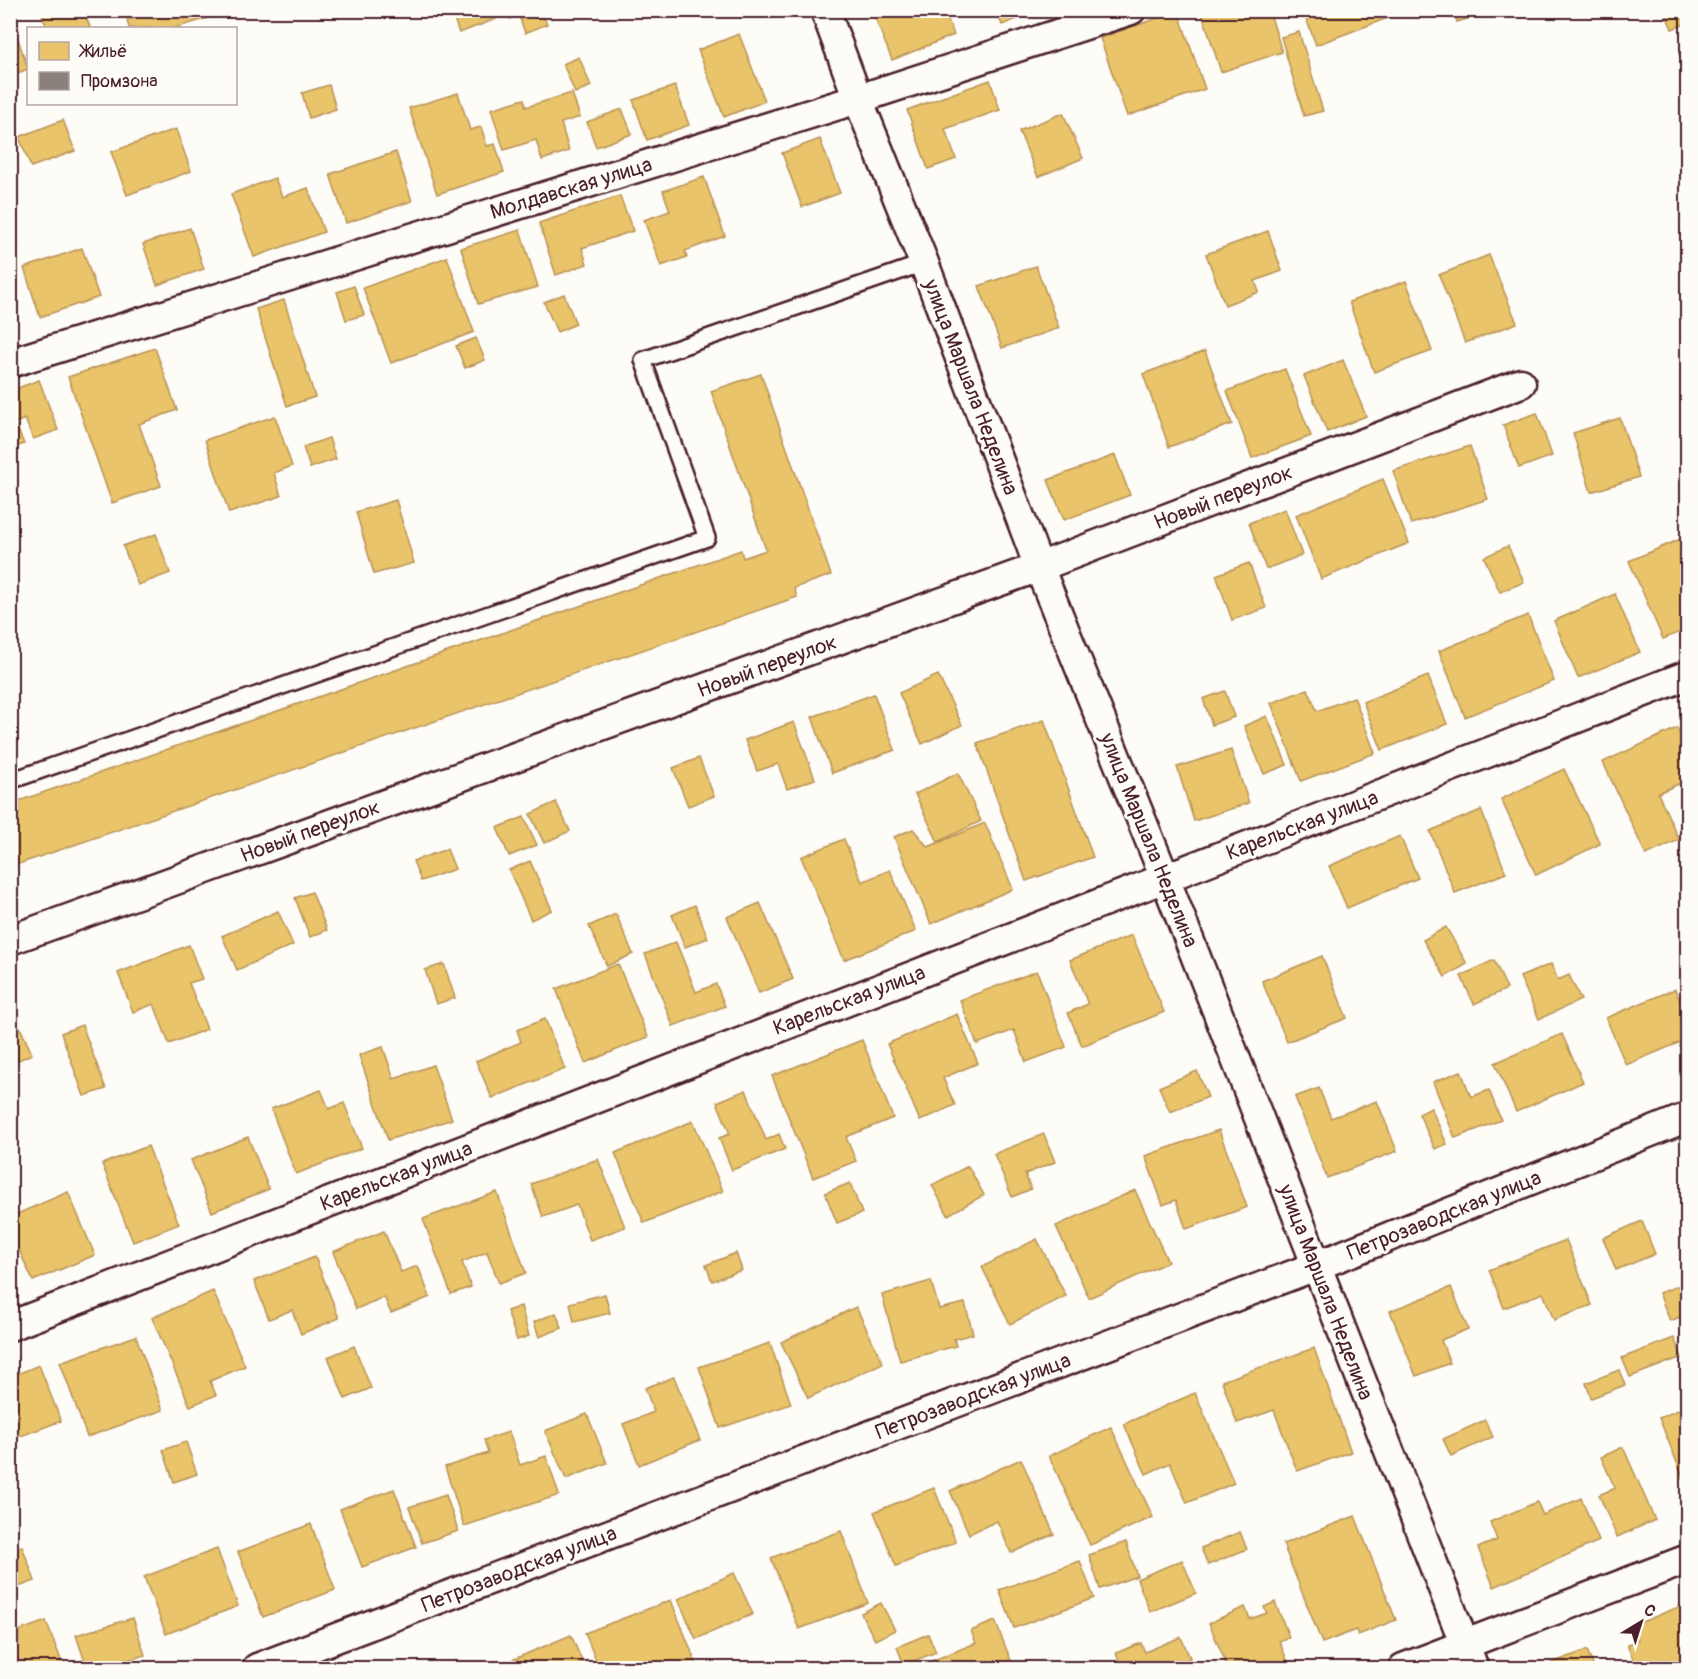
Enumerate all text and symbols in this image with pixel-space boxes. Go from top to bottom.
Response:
legend [27,27,237,105]
text: Жильё [78,40,127,63]
text: Промзона [81,70,158,93]
street label: Молдавская улица [487,151,655,226]
street label: улица Маршала Неделина [917,275,1024,499]
street label: Новый переулок [1150,459,1297,536]
street label: Новый переулок [694,629,841,704]
street label: улица Маршала Неделина [1093,728,1204,951]
street label: Карельская улица [1222,784,1382,867]
street label: Новый переулок [237,794,384,869]
street label: Карельская улица [769,959,929,1042]
street label: Карельская улица [316,1135,476,1218]
street label: Петрозаводская улица [1343,1164,1545,1267]
street label: улица Маршала Неделина [1272,1180,1379,1404]
street label: Петрозаводская улица [872,1347,1075,1446]
street label: Петрозаводская улица [418,1520,621,1619]
north arrow [1611,1592,1671,1652]
text: С [1640,1600,1660,1622]

